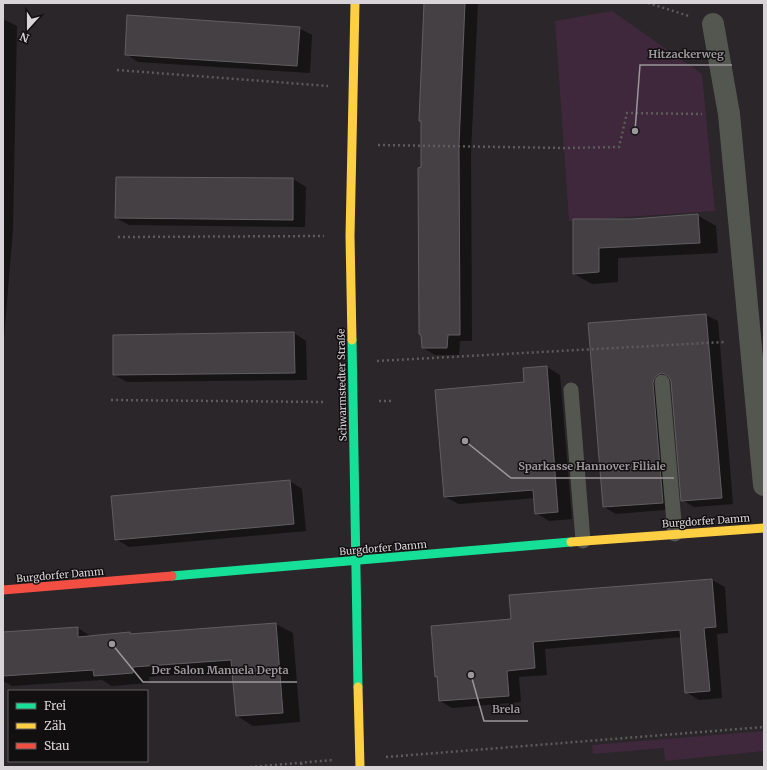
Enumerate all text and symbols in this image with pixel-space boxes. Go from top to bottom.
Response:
north arrow [8,8,48,48]
text: N [18,29,31,45]
callout: Hitzackerweg [640,42,732,65]
text: Hitzackerweg [648,47,724,61]
street label: Schwarmstedter Straße [335,328,349,442]
callout: Sparkasse Hannover Filiale [511,455,674,478]
text: Sparkasse Hannover Filiale [518,459,666,473]
street label: Burgdorfer Damm [662,511,750,531]
street label: Burgdorfer Damm [339,538,427,558]
street label: Burgdorfer Damm [16,565,104,585]
callout: Der Salon Manuela Depta [143,659,297,682]
text: Der Salon Manuela Depta [151,663,289,677]
legend [8,690,148,762]
text: Frei [44,698,66,713]
callout: Brela [484,698,528,721]
text: Brela [492,702,520,716]
text: Zäh [44,718,66,733]
text: Stau [44,738,70,753]

